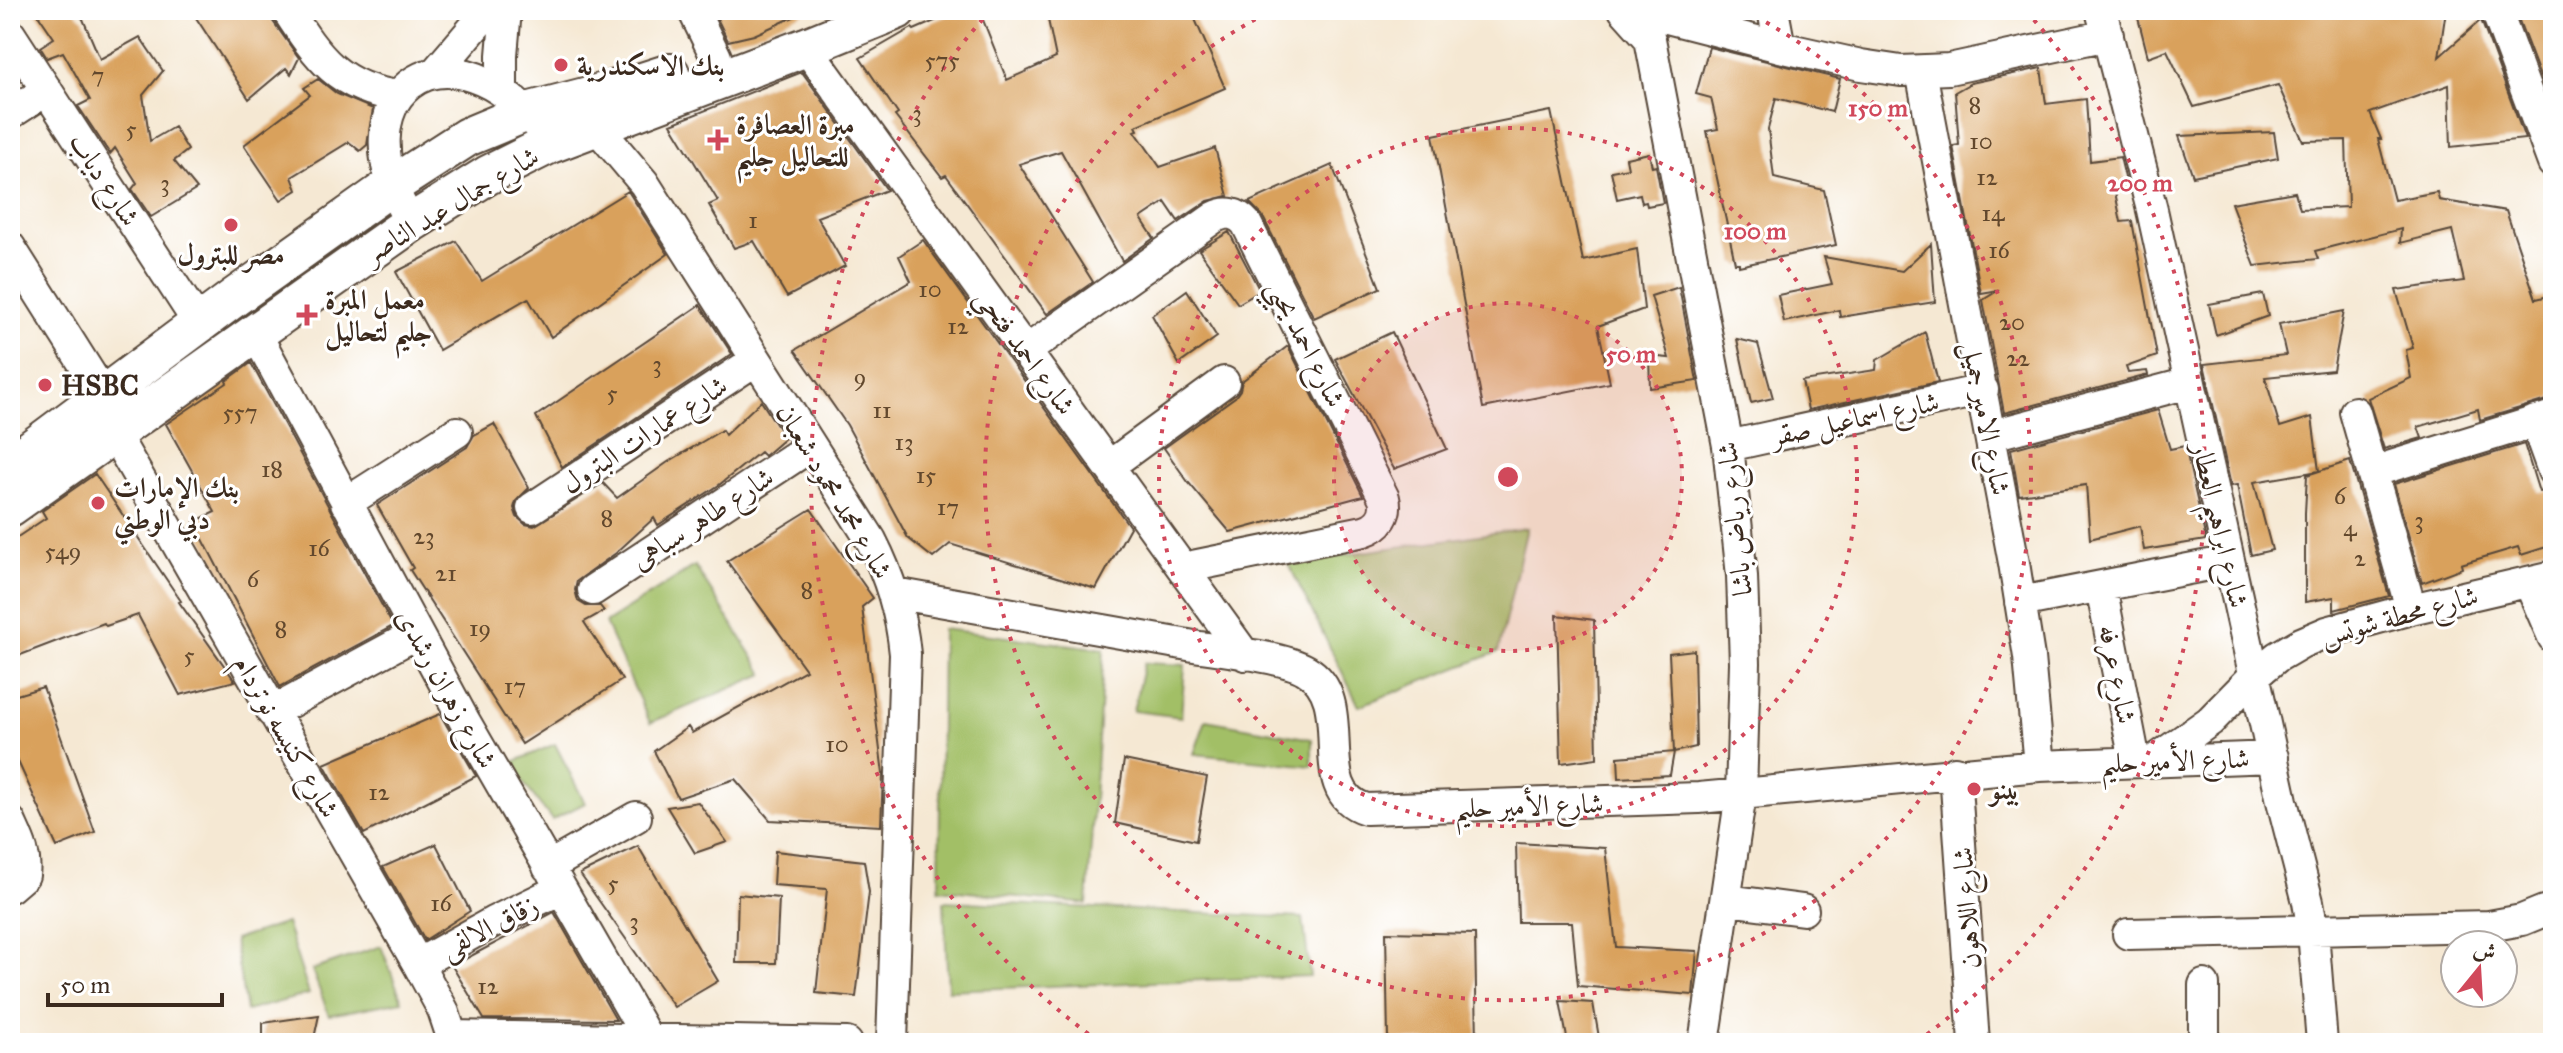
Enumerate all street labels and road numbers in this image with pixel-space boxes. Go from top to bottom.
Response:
street label: شارع دياب [56,126,148,236]
street label: شارع جمال عبد الناصر [355,138,548,277]
street label: شارع احمد يحيي [1251,273,1354,417]
street label: شارع احمد فتحي [960,281,1084,427]
street label: شارع الامير جميل [1949,338,2019,499]
street label: شارع عمارات البترول [555,368,737,506]
street label: شارع اسماعيل صقر [1765,384,1943,460]
street label: شارع محمد محمود شعبان [763,397,901,588]
street label: شارع ابراهيم العطار [2174,436,2257,613]
street label: شارع رياض باشا [1709,439,1766,598]
street label: شارع طاهر سباهى [624,459,783,583]
street label: شارع محطة شوتس [2316,578,2484,659]
street label: شارع زهران رشدى [383,602,505,777]
street label: شارع عرفه [2085,622,2144,728]
street label: شارع كنيسه نوتردام [220,648,347,828]
street label: شارع الأمير حليم [2100,739,2251,791]
street label: شارع الأمير حليم [1454,784,1605,836]
street label: شارع اللاهون [1945,845,1994,970]
street label: زقاق الالفى [434,887,545,969]

